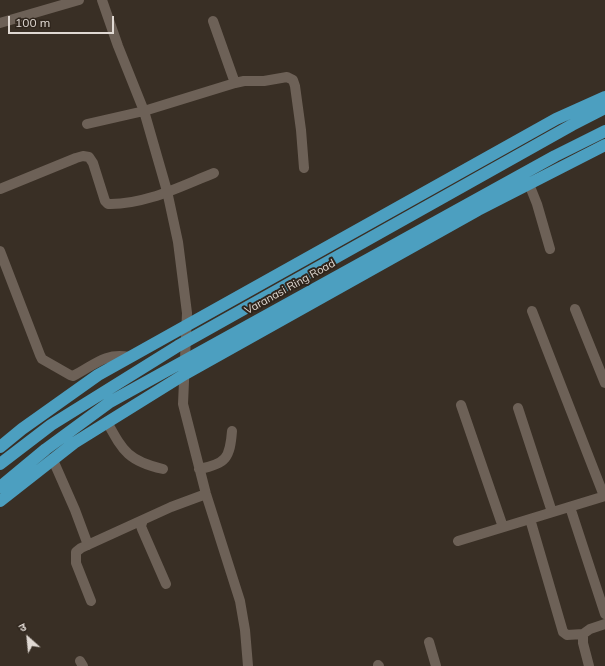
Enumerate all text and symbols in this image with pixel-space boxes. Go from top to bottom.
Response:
scale bar [10,8,116,34]
text: 100 m [15,15,50,30]
street label: Varanasi Ring Road [242,257,338,317]
north arrow [8,618,48,658]
text: उ [17,620,29,635]

